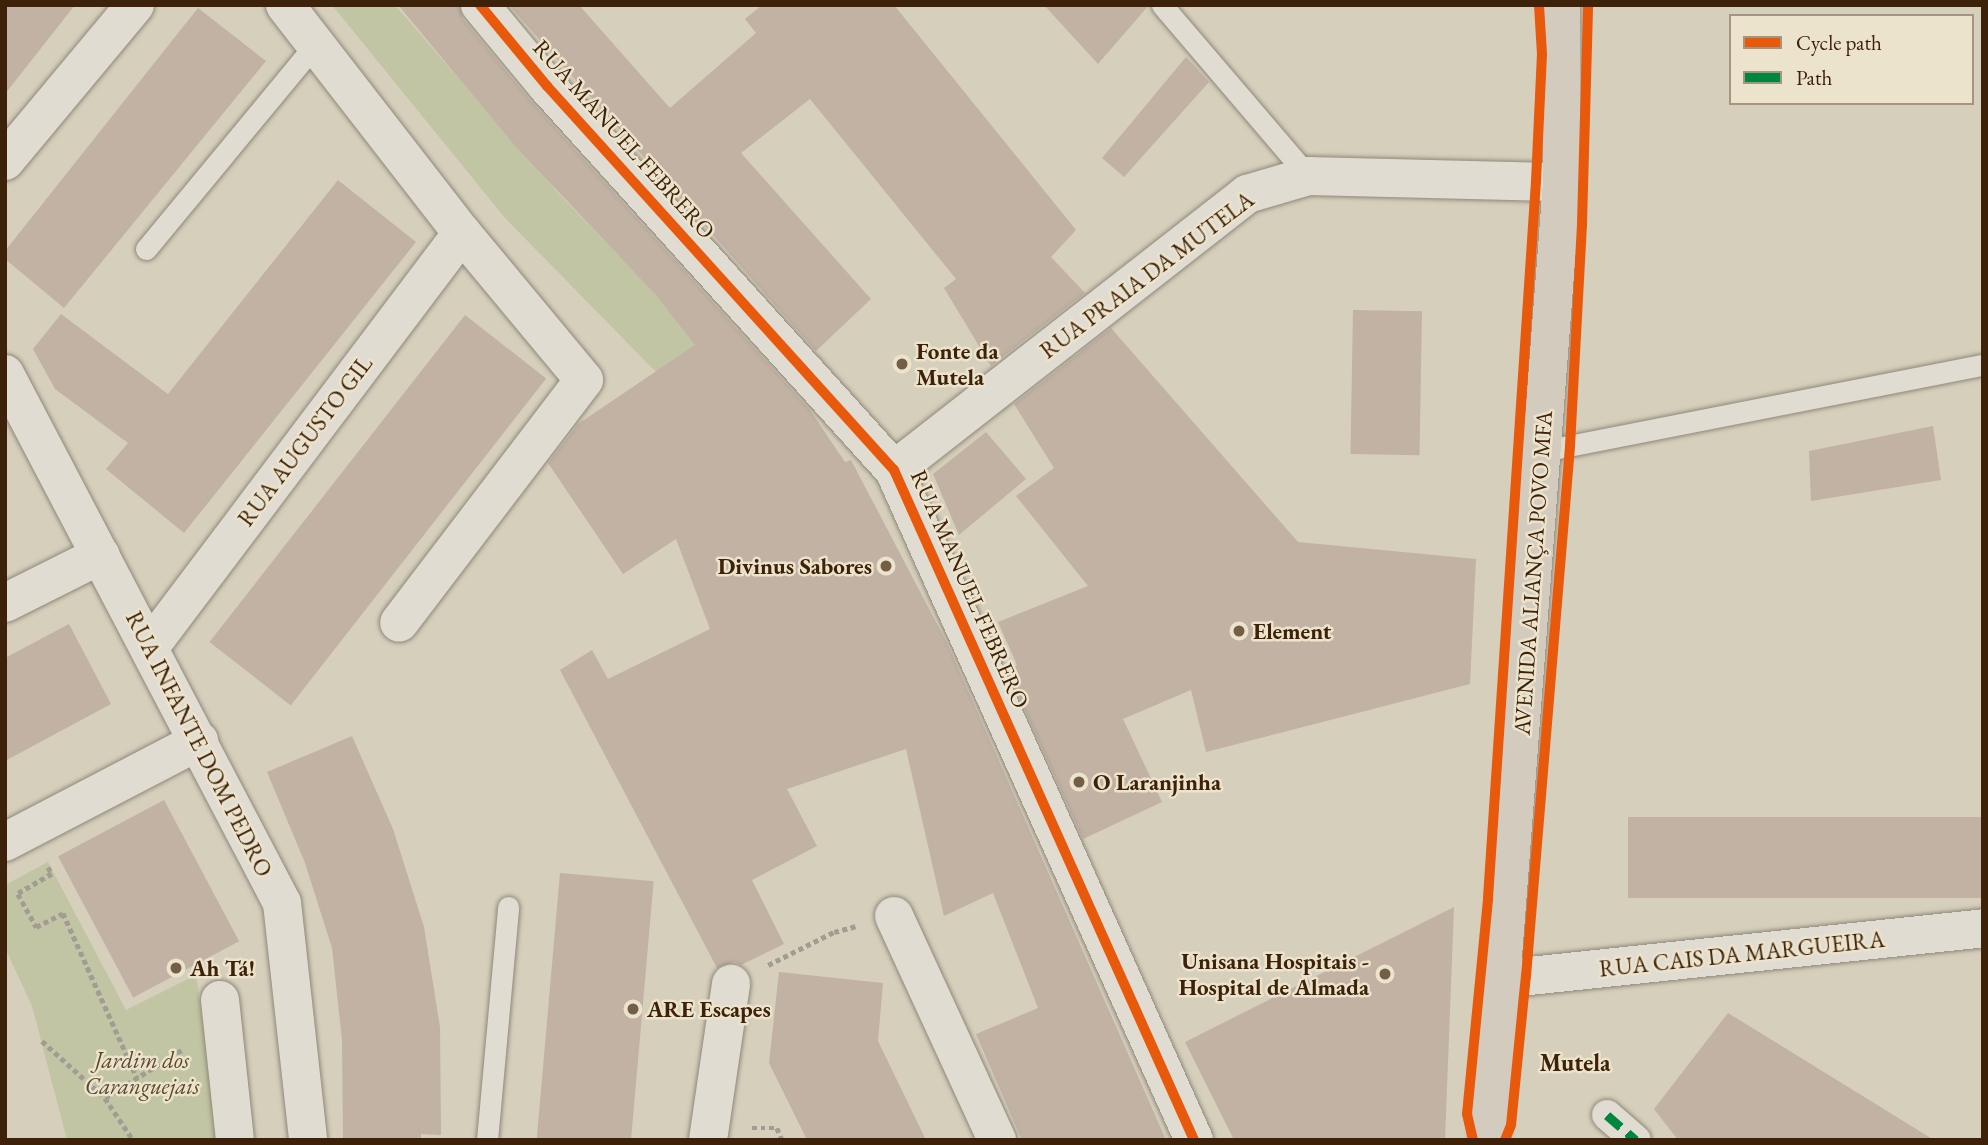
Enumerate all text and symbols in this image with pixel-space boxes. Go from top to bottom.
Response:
legend [1729,14,1974,105]
text: Cycle path [1796,29,1882,56]
street label: RUA MANUEL FEBRERO [527,34,721,244]
text: Path [1796,64,1832,91]
street label: RUA PRAIA DA MUTELA [1035,186,1259,364]
place label: Fonte da Mutela [916,337,999,391]
street label: RUA AUGUSTO GIL [232,350,378,532]
marker: Fonte da Mutela [894,356,910,372]
street label: AVENIDA ALIANÇA POVO MFA [1508,410,1558,736]
street label: RUA MANUEL FEBRERO [905,465,1035,713]
place label: Divinus Sabores [718,552,872,580]
marker: Divinus Sabores [878,558,894,574]
street label: RUA INFANTE DOM PEDRO [120,607,278,881]
place label: Element [1253,617,1331,645]
marker: Element [1231,623,1247,639]
place label: O Laranjinha [1093,768,1221,796]
marker: O Laranjinha [1071,774,1087,790]
street label: RUA CAIS DA MARGUEIRA [1598,925,1886,983]
place label: Unisana Hospitais - Hospital de Almada [1179,947,1369,1001]
place label: Ah Tá! [190,954,255,982]
marker: Ah Tá! [168,960,184,976]
marker: Unisana Hospitais - Hospital de Almada [1375,964,1395,984]
place label: ARE Escapes [647,995,771,1023]
marker: ARE Escapes [625,1001,641,1017]
park label: Jardim dos Caranguejais [85,1046,199,1100]
district label: Mutela [1539,1049,1611,1077]

